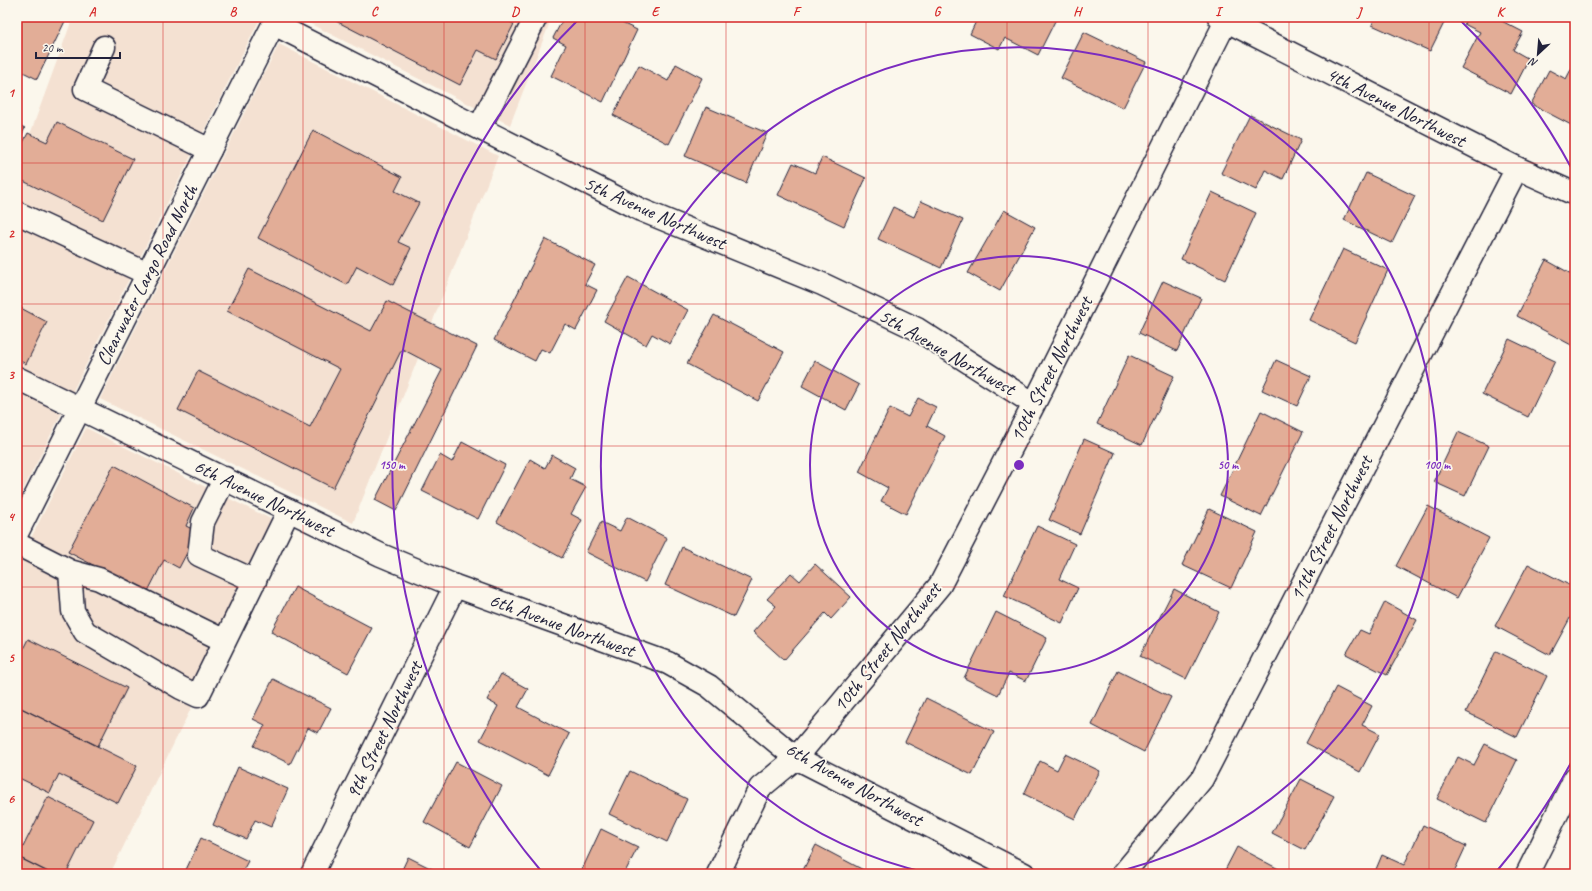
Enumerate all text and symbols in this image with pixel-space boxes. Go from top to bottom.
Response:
text: A [89,4,97,20]
text: B [230,4,238,20]
text: C [371,4,379,20]
text: D [511,4,520,20]
text: E [652,4,661,20]
text: F [793,4,802,20]
text: G [934,4,942,20]
text: H [1073,4,1083,20]
text: I [1215,4,1224,20]
text: J [1356,4,1363,20]
text: K [1497,4,1507,20]
scale bar [36,34,120,60]
north arrow [1518,34,1558,74]
text: 20 m [42,40,64,56]
text: N [1526,54,1540,71]
street label: 4th Avenue Northwest [1322,61,1472,154]
text: 1 [8,85,16,101]
street label: 5th Avenue Northwest [580,170,732,256]
street label: Clearwater Largo Road North [90,179,204,370]
text: 2 [8,226,15,242]
street label: 10th Street Northwest [1004,290,1099,445]
street label: 5th Avenue Northwest [875,303,1021,402]
text: 3 [8,367,15,383]
street label: 11th Street Northwest [1284,449,1379,604]
street label: 6th Avenue Northwest [190,453,340,544]
text: 150 m [379,457,406,473]
text: 50 m [1218,457,1239,473]
text: 100 m [1424,457,1451,473]
centre of rings [1012,458,1026,472]
text: 4 [8,509,16,525]
street label: 10th Street Northwest [827,576,948,717]
street label: 6th Avenue Northwest [486,587,640,664]
text: 5 [8,650,15,666]
street label: 9th Street Northwest [340,655,429,803]
street label: 6th Avenue Northwest [781,736,929,833]
text: 6 [8,791,15,807]

